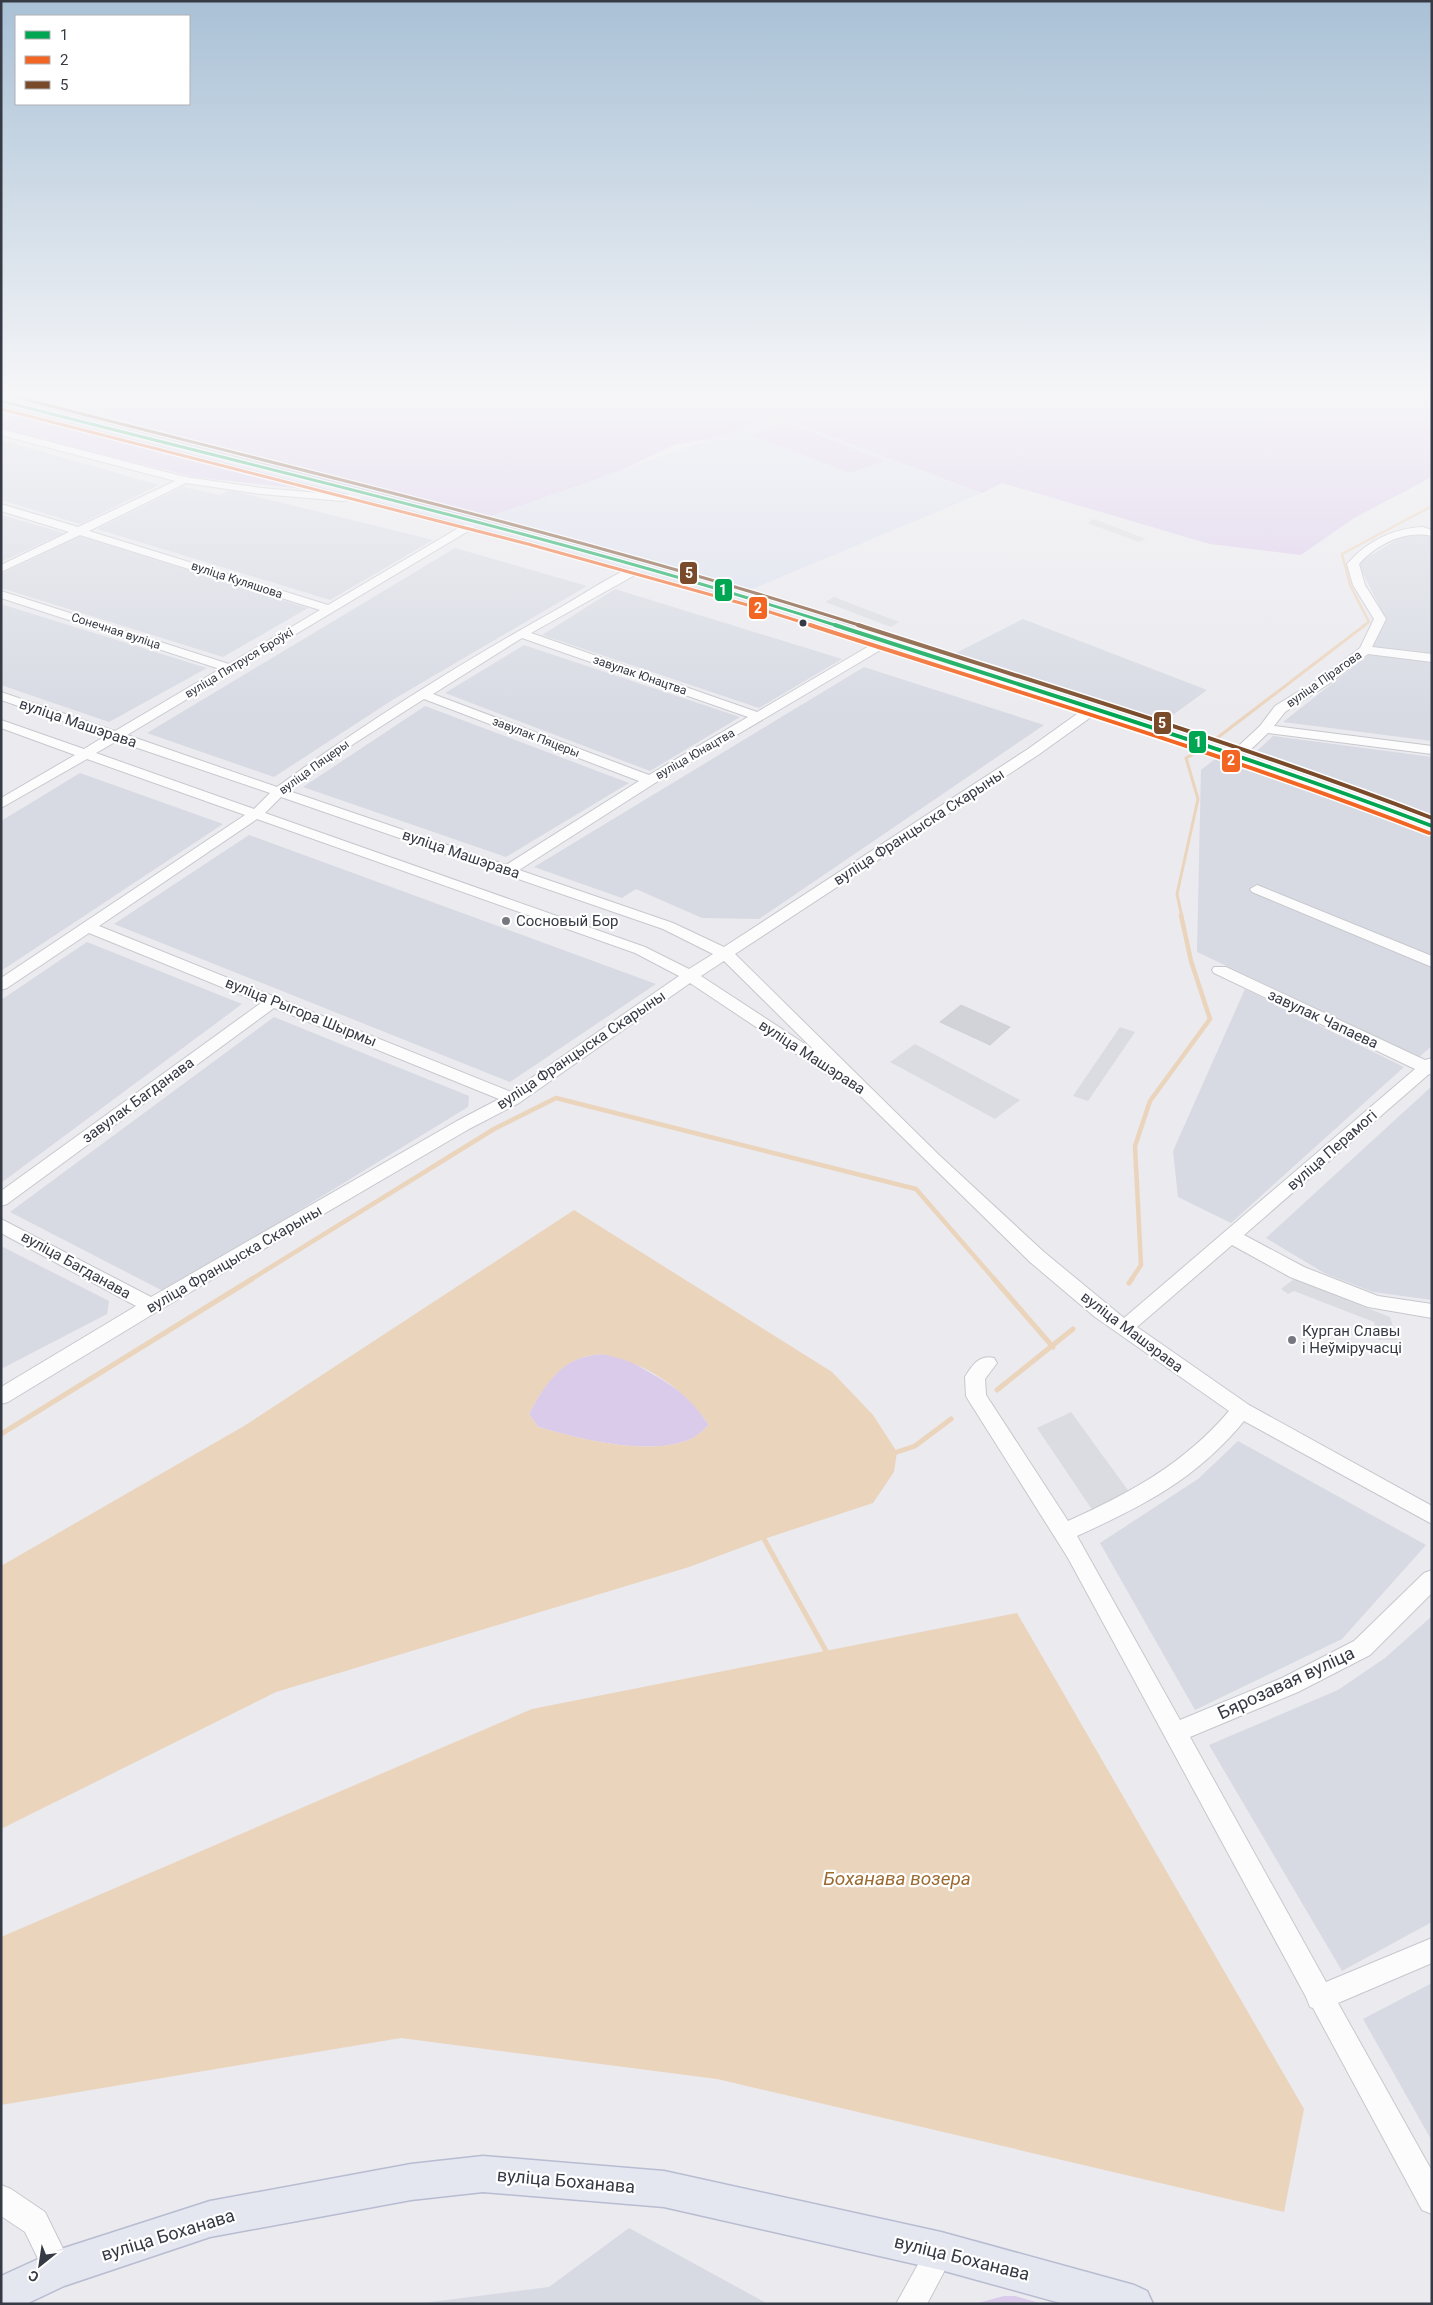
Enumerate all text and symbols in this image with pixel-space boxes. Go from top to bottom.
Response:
legend [15,15,190,105]
text: 1 [60,26,68,44]
text: 2 [60,51,68,69]
text: 5 [60,76,68,94]
street label: вуліца Куляшова [190,559,284,601]
line badge: 5 [679,561,698,585]
text: 5 [685,565,693,581]
line badge: 1 [714,578,733,602]
text: 1 [719,582,727,598]
line badge: 2 [748,596,768,620]
text: 2 [754,600,762,616]
street label: Сонечная вуліца [70,610,162,652]
unlabelled marker [798,618,808,628]
street label: вуліца Пятруся Броўкі [182,625,296,701]
street label: вуліца Пірагова [1284,648,1364,710]
street label: завулак Юнацтва [591,652,689,698]
street label: вуліца Машэрава [17,694,139,752]
line badge: 5 [1153,711,1172,735]
street label: завулак Пяцеры [490,714,582,760]
text: 5 [1158,715,1166,731]
street label: вуліца Юнацтва [653,726,737,782]
line badge: 1 [1188,730,1207,754]
text: 1 [1194,734,1202,750]
street label: вуліца Пяцеры [276,737,352,797]
line badge: 2 [1221,749,1241,773]
text: 2 [1227,752,1235,768]
street label: вуліца Францыска Скарыны [830,765,1008,889]
street label: вуліца Машэрава [400,825,522,883]
place label: Сосновый Бор [516,912,618,930]
marker: Сосновый Бор [500,915,512,927]
street label: вуліца Рыгора Шырмы [223,973,379,1051]
street label: завулак Чапаева [1265,986,1381,1052]
street label: вуліца Францыска Скарыны [493,987,669,1113]
street label: вуліца Машэрава [755,1016,869,1098]
street label: завулак Багданава [79,1053,197,1147]
street label: вуліца Перамогі [1283,1106,1381,1194]
street label: вуліца Францыска Скарыны [143,1201,325,1317]
street label: вуліца Багданава [18,1227,134,1303]
street label: вуліца Машэрава [1077,1288,1187,1376]
place label: Курган Славы і Неўміручасці [1302,1322,1402,1357]
marker: Курган Славы і Неўміручасці [1286,1334,1298,1346]
street label: Бярозавая вуліца [1214,1642,1358,1723]
water label: Боханава возера [823,1867,971,1890]
street label: вуліца Боханава [496,2164,636,2197]
street label: вуліца Боханава [99,2204,237,2265]
street label: вуліца Боханава [892,2231,1032,2284]
north arrow [15,2240,65,2290]
text: С [26,2267,41,2285]

